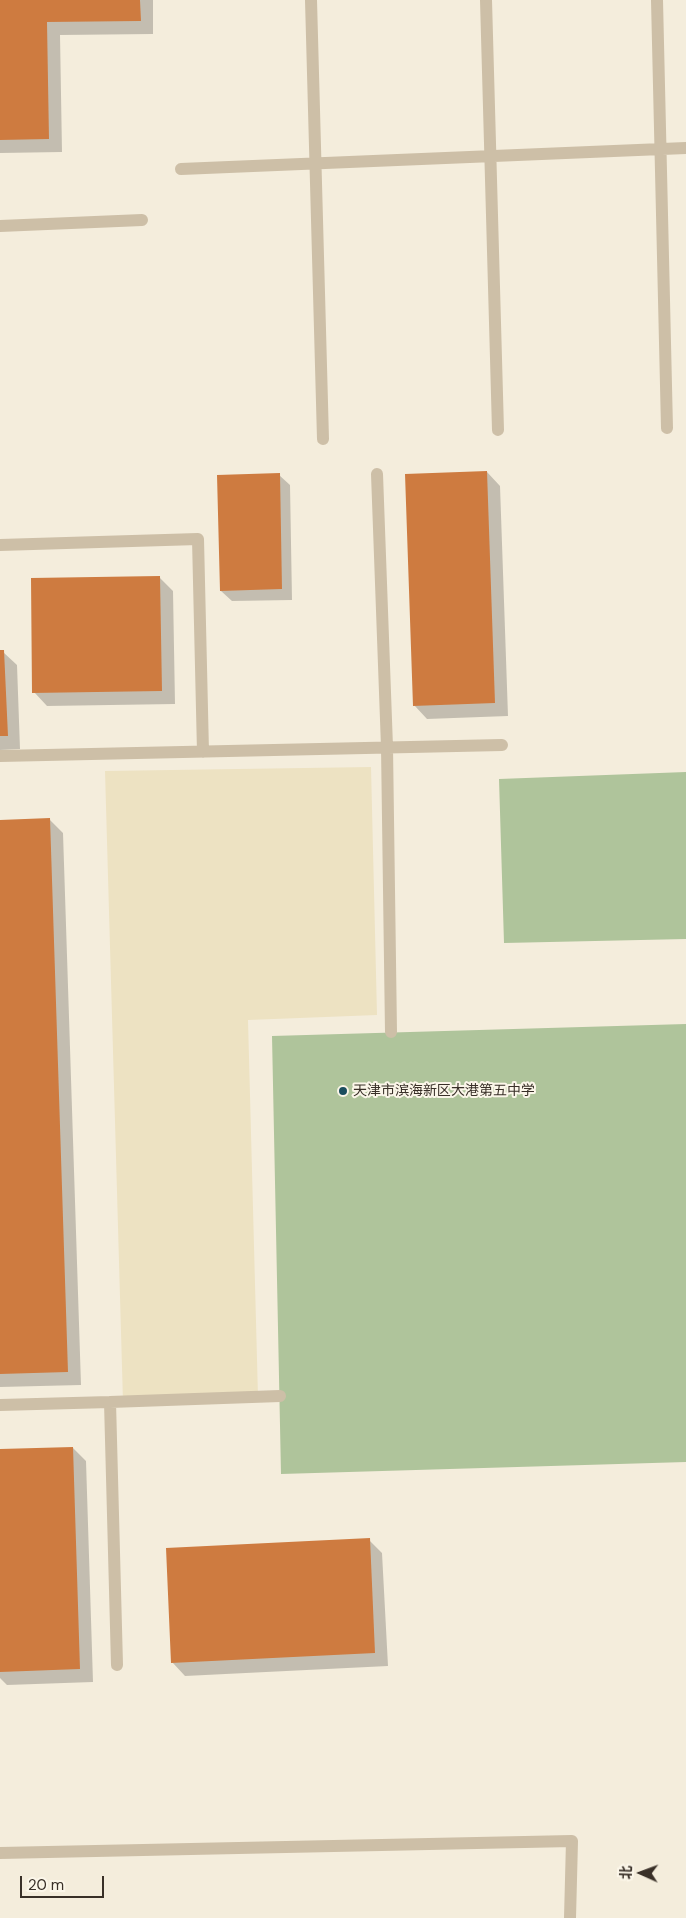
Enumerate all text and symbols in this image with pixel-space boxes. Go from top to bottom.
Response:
place label: 天津市滨海新区大港第五中学 [353,1083,535,1099]
marker: 天津市滨海新区大港第五中学 [337,1085,349,1097]
north arrow [616,1848,666,1898]
text: 北 [617,1865,635,1880]
scale bar [22,1866,106,1898]
text: 20 m [28,1875,64,1895]

